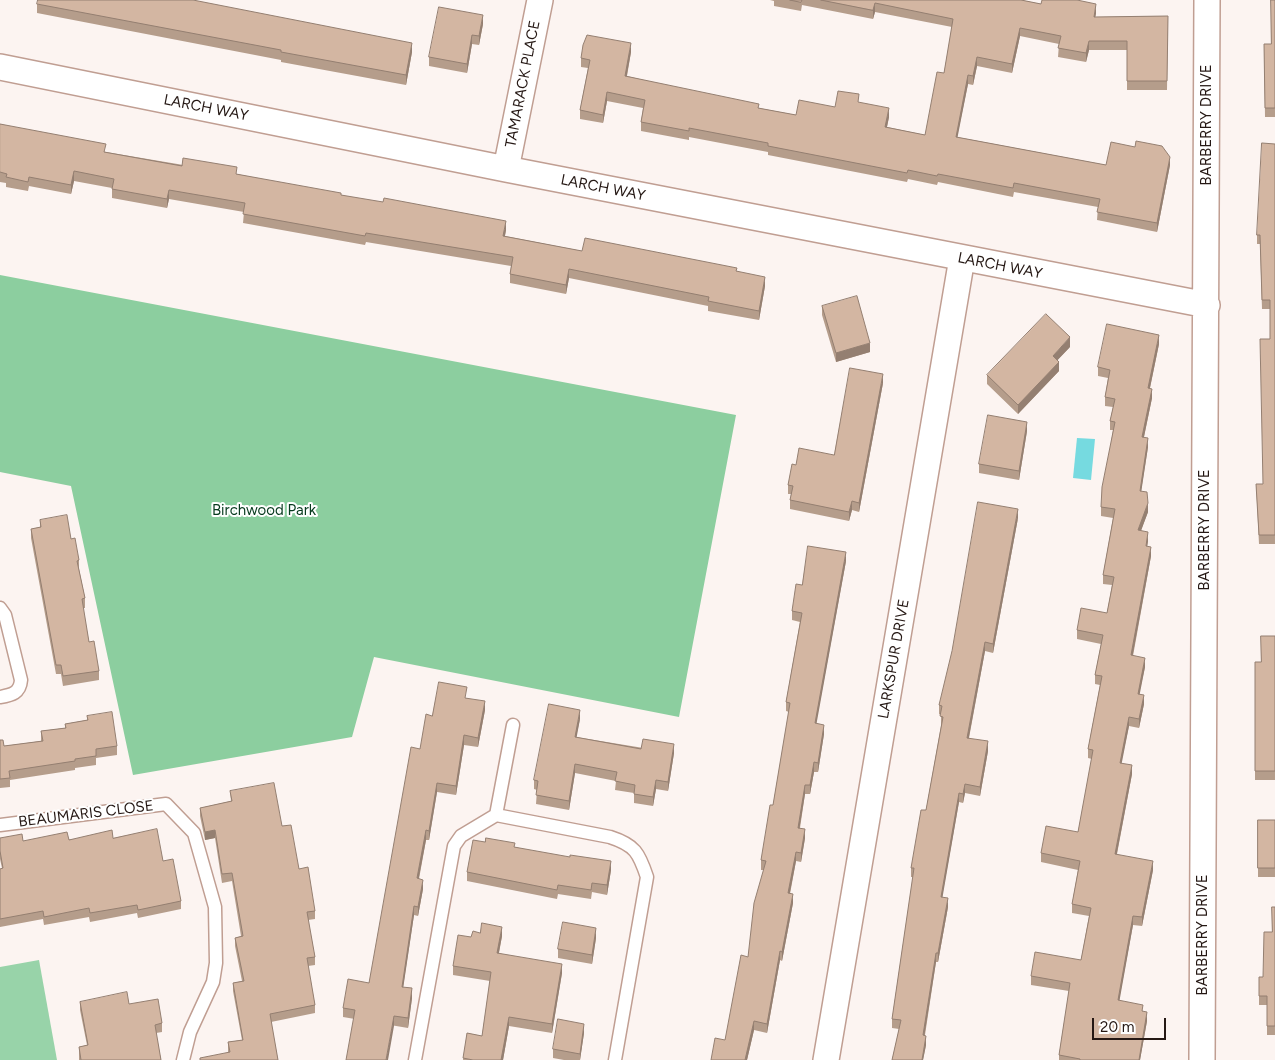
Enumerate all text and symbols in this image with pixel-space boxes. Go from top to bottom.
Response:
street label: TAMARACK PLACE [502,19,544,149]
street label: BARBERRY DRIVE [1198,64,1216,186]
street label: LARCH WAY [162,91,250,125]
street label: LARCH WAY [559,171,647,205]
street label: LARCH WAY [956,249,1044,283]
street label: BARBERRY DRIVE [1196,469,1214,591]
park label: Birchwood Park [212,502,316,520]
street label: LARKSPUR DRIVE [875,598,913,720]
street label: BEAUMARIS CLOSE [17,797,155,831]
street label: BARBERRY DRIVE [1194,874,1212,996]
scale bar [1095,1008,1169,1040]
text: 20 m [1100,1018,1134,1036]

